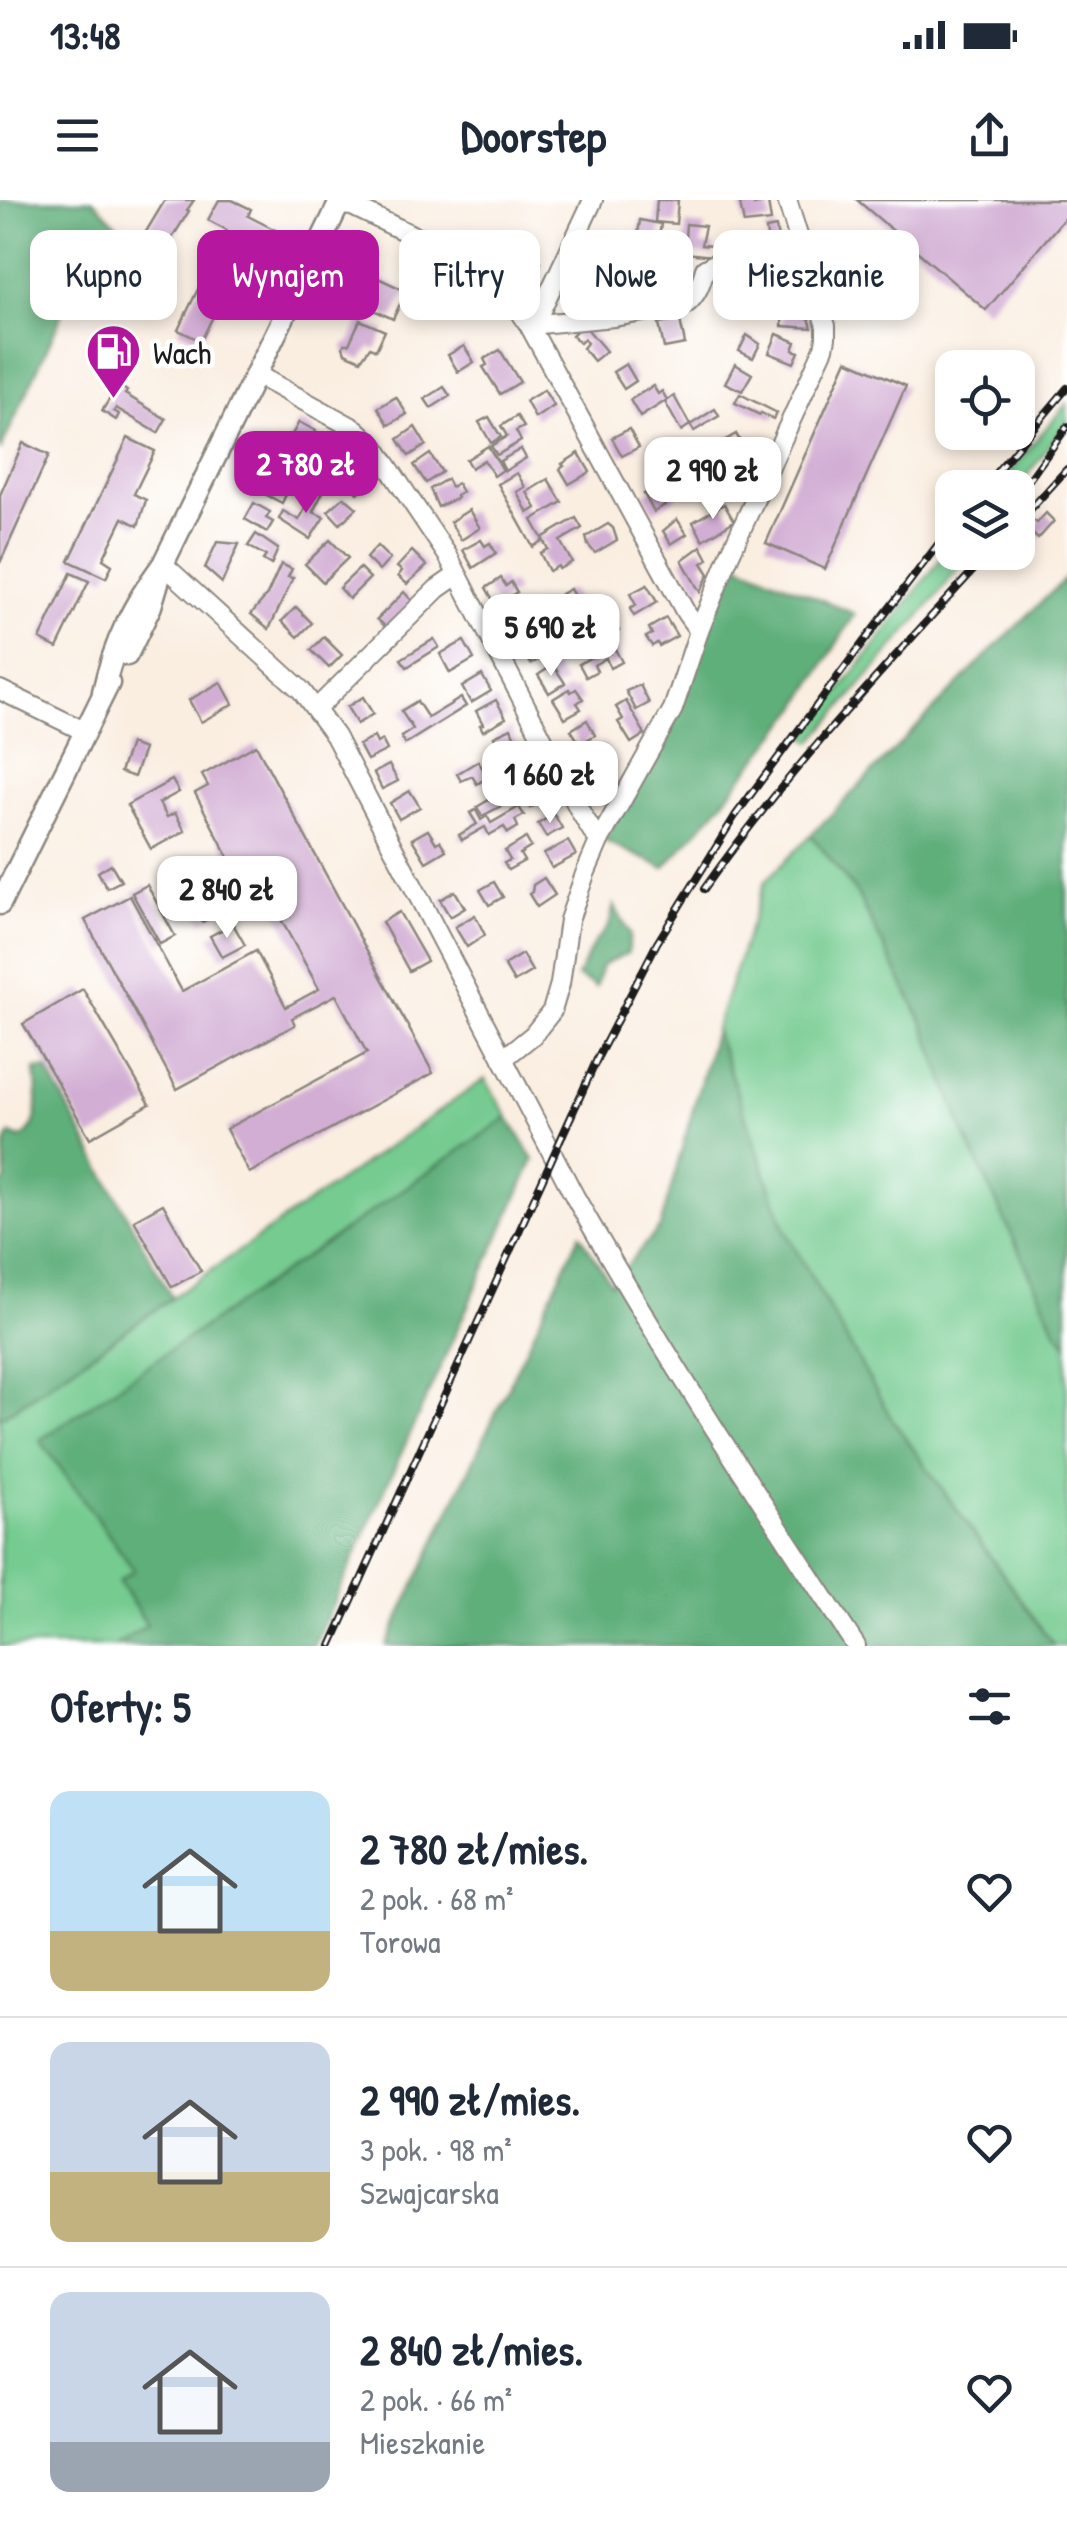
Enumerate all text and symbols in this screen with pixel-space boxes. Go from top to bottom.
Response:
text: 13:48 [50,9,120,61]
text: Doorstep [461,105,606,166]
icon: menu [50,108,105,163]
icon: share [962,108,1017,163]
chip: Kupno [30,230,177,320]
chip: Wynajem [197,230,379,320]
chip: Filtry [399,230,540,320]
chip: Nowe [560,230,693,320]
chip: Mieszkanie [713,230,919,320]
fuel station icon: Wach [84,322,144,401]
place label: Wach [153,331,211,374]
map controls [935,350,1035,570]
button: locate [935,350,1035,450]
pin: 2 780 zł [203,431,409,516]
pin: 2 990 zł [610,437,816,522]
text: 2 780 zł [256,442,356,485]
text: 2 990 zł [666,448,760,491]
button: layers [935,470,1035,570]
pin: 5 690 zł [448,594,654,679]
text: 5 690 zł [505,605,597,648]
pin: 1 660 zł [447,741,653,826]
text: 1 660 zł [504,752,596,795]
pin: 2 840 zł [124,856,330,941]
text: 2 840 zł [179,867,275,910]
text: Oferty: 5 [50,1678,191,1735]
icon: filters [962,1679,1017,1734]
text: 2 780 zł/mies. [360,1820,588,1877]
icon: home [130,1831,250,1951]
icon: heart [962,1864,1017,1919]
text: 2 pok. · 68 m² [360,1877,513,1920]
text: Torowa [360,1920,440,1963]
text: 2 990 zł/mies. [360,2071,580,2128]
icon: home [130,2082,250,2202]
icon: heart [962,2115,1017,2170]
text: 3 pok. · 98 m² [360,2128,512,2171]
text: Szwajcarska [360,2171,499,2214]
text: 2 840 zł/mies. [360,2321,583,2378]
icon: home [130,2332,250,2452]
icon: heart [962,2365,1017,2420]
text: 2 pok. · 66 m² [360,2378,512,2421]
text: Mieszkanie [360,2421,485,2464]

